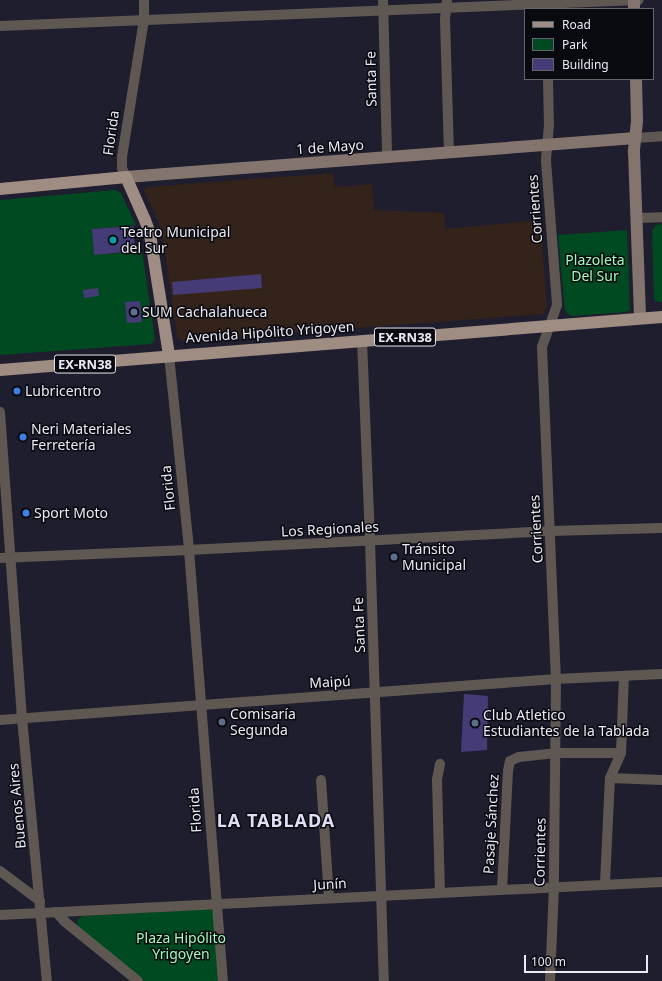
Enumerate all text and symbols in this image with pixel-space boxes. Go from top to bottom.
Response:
legend [524,8,654,80]
text: Road [562,16,591,33]
text: Park [562,36,587,53]
street label: Santa Fe [362,51,380,107]
text: Building [562,56,609,73]
street label: Florida [100,109,122,157]
street label: 1 de Mayo [296,136,364,158]
street label: Corrientes [524,174,546,244]
place label: Teatro Municipal del Sur [121,224,230,256]
marker: Teatro Municipal del Sur [108,235,118,245]
park label: Plazoleta Del Sur [565,252,625,284]
place label: SUM Cachalahueca [142,304,267,320]
marker: SUM Cachalahueca [129,307,139,317]
street label: Avenida Hipólito Yrigoyen [185,318,355,346]
road number: EX-RN38 [373,326,437,348]
road number: EX-RN38 [53,353,117,375]
place label: Lubricentro [25,383,101,399]
marker: Lubricentro [12,386,22,396]
place label: Neri Materiales Ferretería [31,421,132,454]
marker: Neri Materiales Ferretería [18,432,28,442]
street label: Florida [157,465,179,511]
street label: Corrientes [526,494,546,564]
place label: Sport Moto [34,505,108,521]
marker: Sport Moto [21,508,31,518]
street label: Los Regionales [281,518,379,540]
place label: Tránsito Municipal [402,541,466,574]
marker: Tránsito Municipal [389,552,399,562]
street label: Santa Fe [350,597,368,653]
street label: Maipú [309,673,351,691]
place label: Comisaría Segunda [230,706,296,738]
place label: Club Atletico Estudiantes de la Tablada [483,707,650,740]
marker: Comisaría Segunda [217,717,227,727]
marker: Club Atletico Estudiantes de la Tablada [470,718,480,728]
street label: Buenos Aires [5,763,29,849]
street label: Pasaje Sánchez [480,774,502,874]
street label: Florida [185,787,205,833]
district label: LA TABLADA [217,809,335,831]
street label: Corrientes [531,818,549,886]
street label: Junín [313,875,347,893]
park label: Plaza Hipólito Yrigoyen [136,930,226,962]
scale bar [526,947,650,973]
text: 100 m [531,953,566,970]

